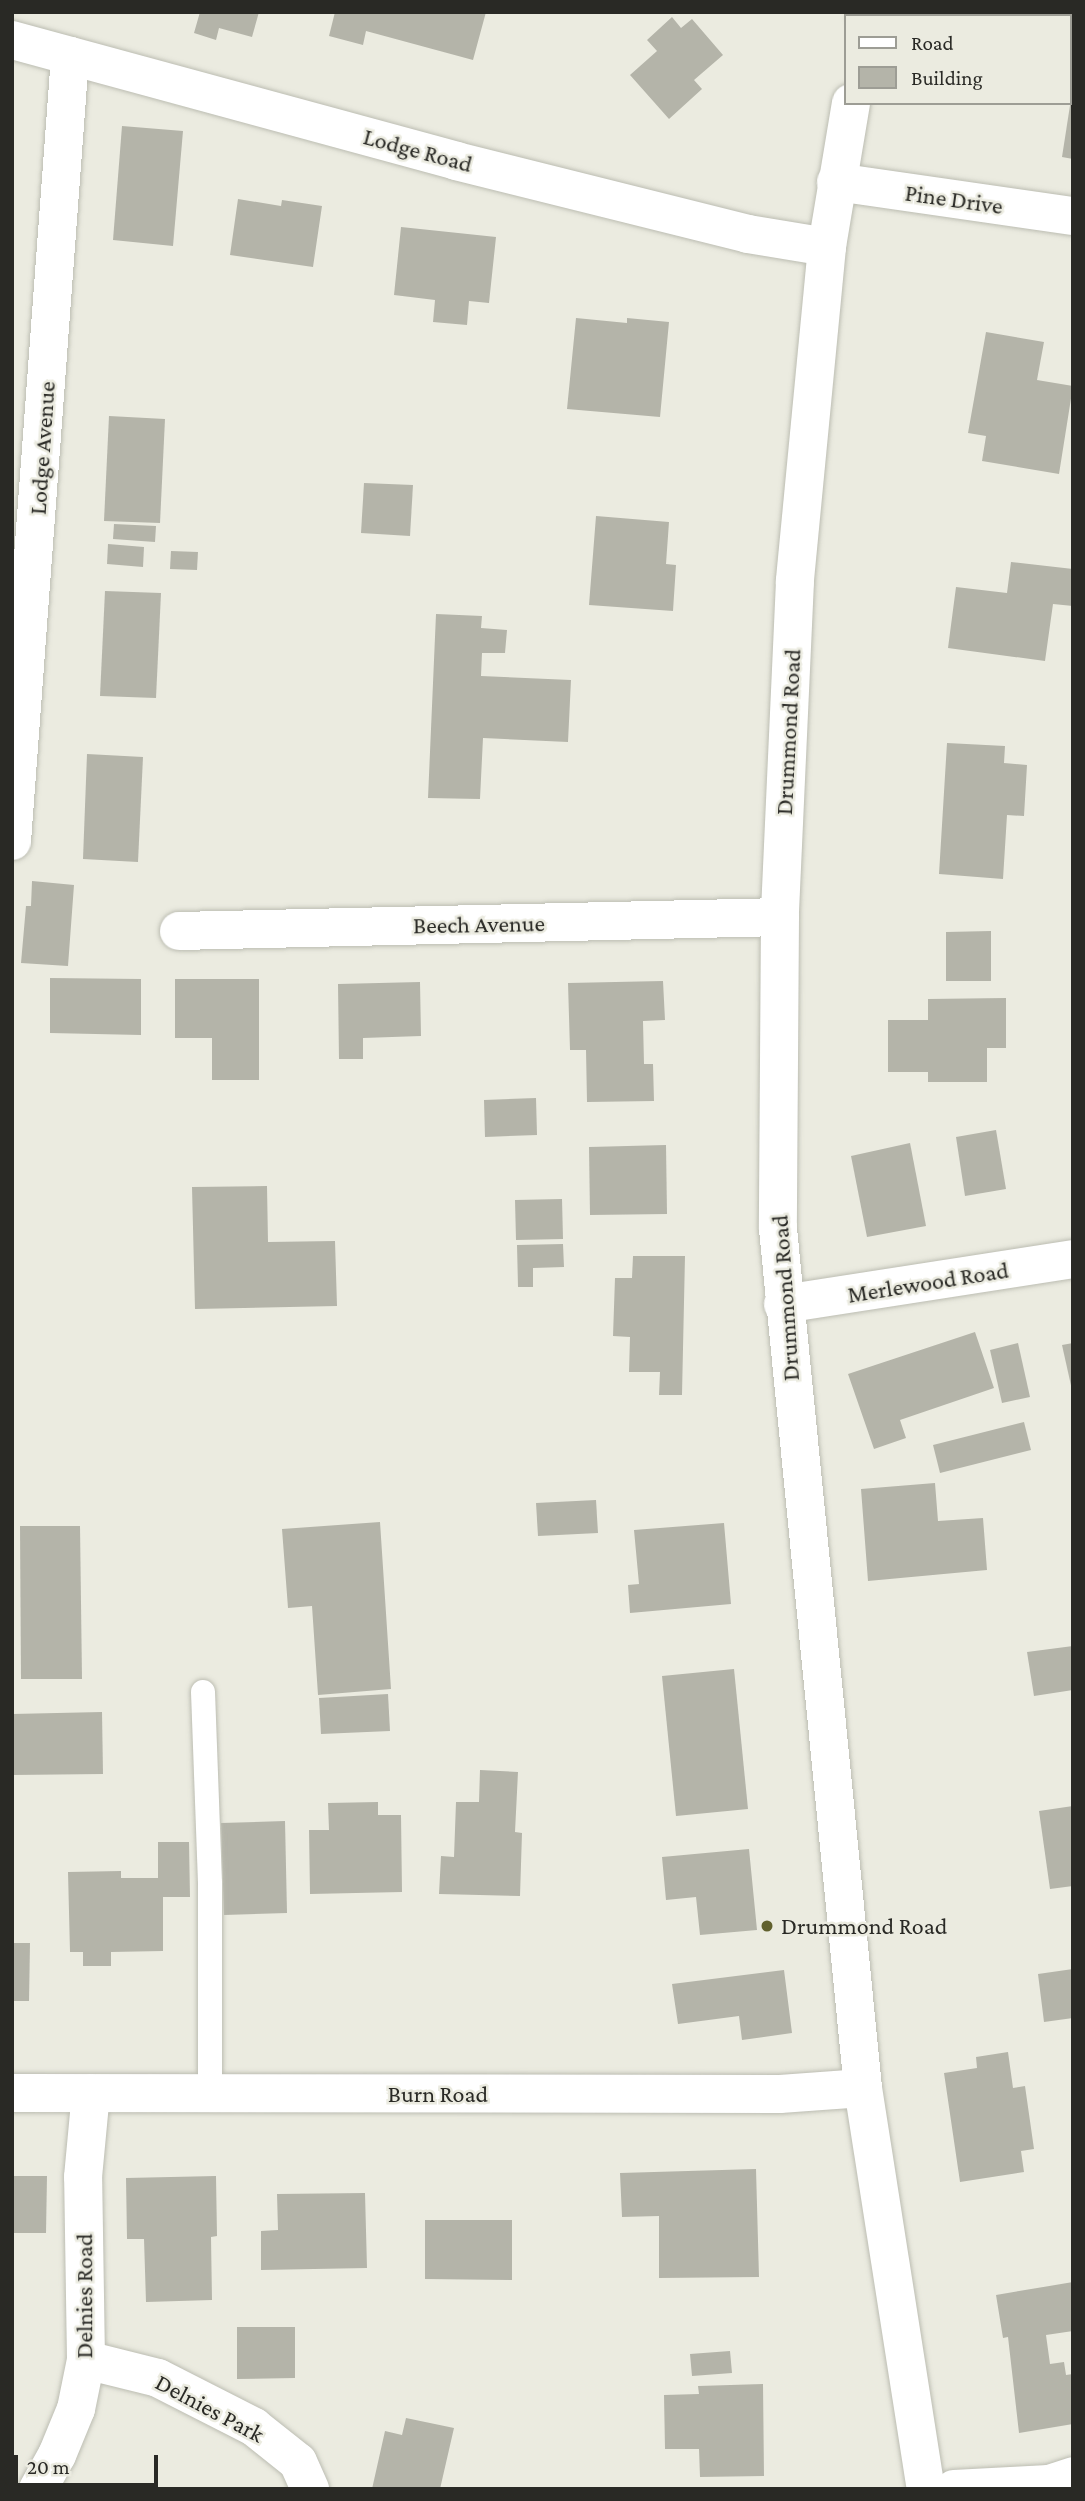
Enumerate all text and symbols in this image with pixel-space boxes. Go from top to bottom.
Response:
legend [844,14,1071,105]
text: Road [911,31,954,55]
text: Building [911,66,983,90]
street label: Lodge Road [360,122,476,178]
street label: Pine Drive [903,178,1005,220]
street label: Lodge Avenue [23,380,61,516]
street label: Drummond Road [769,648,807,816]
street label: Beech Avenue [413,908,545,940]
street label: Drummond Road [765,1214,805,1382]
street label: Merlewood Road [845,1255,1011,1309]
place label: Drummond Road [781,1912,947,1940]
marker: Drummond Road [759,1918,775,1934]
street label: Burn Road [388,2080,488,2108]
street label: Delnies Road [70,2233,98,2359]
street label: Delnies Park [151,2367,269,2449]
scale bar [18,2442,161,2486]
text: 20 m [27,2455,70,2479]

